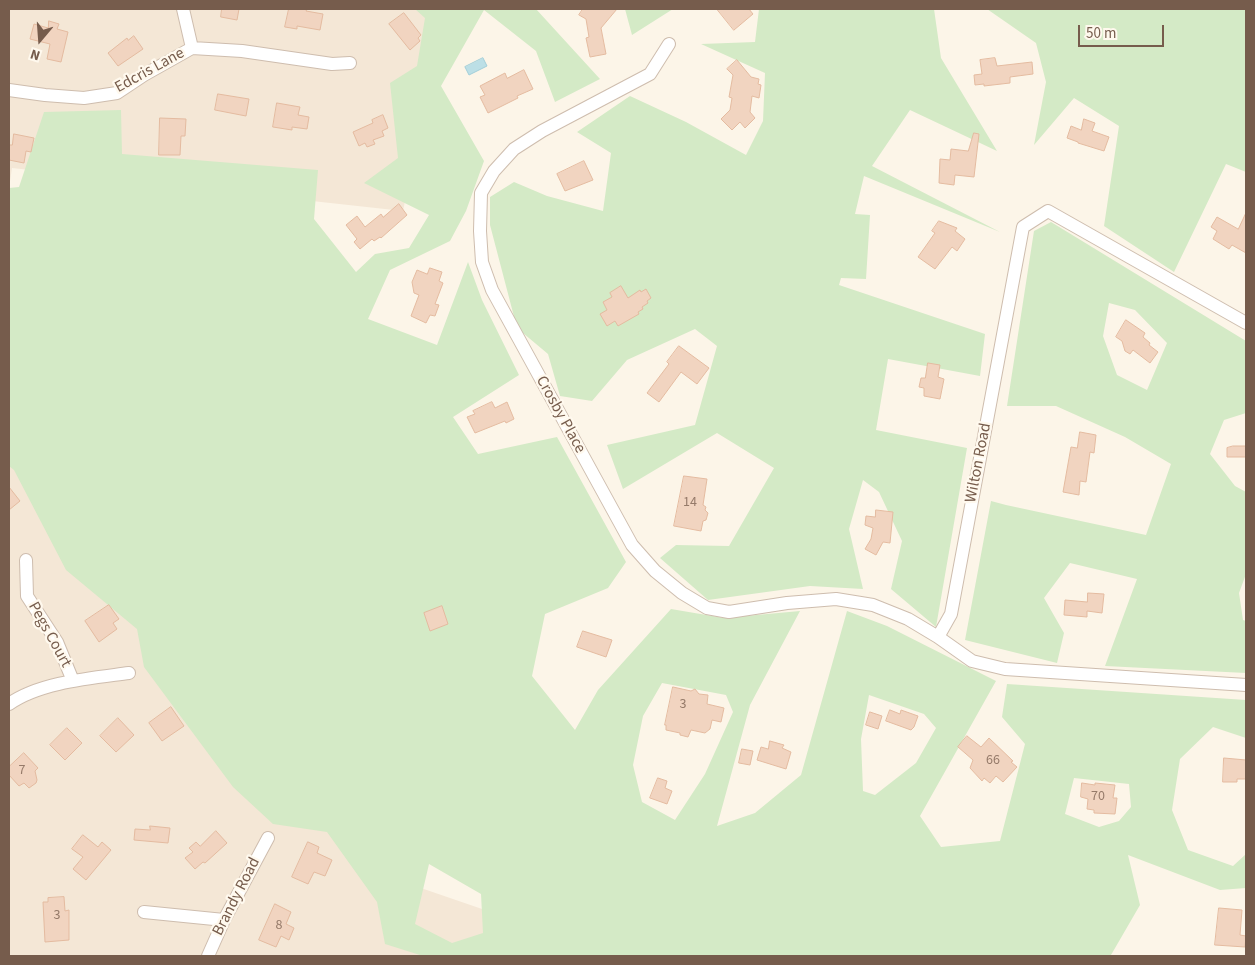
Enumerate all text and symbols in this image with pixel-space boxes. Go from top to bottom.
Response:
north arrow [15,15,65,65]
scale bar [1080,15,1166,47]
text: 50 m [1086,23,1116,44]
text: N [28,43,43,65]
street label: Edcris Lane [112,44,188,98]
street label: Crosby Place [531,373,589,457]
street label: Wilton Road [962,422,996,504]
house number: 14 [683,495,697,511]
street label: Pegs Court [23,599,75,671]
house number: 3 [680,697,686,713]
house number: 66 [986,753,1000,769]
house number: 7 [19,763,25,779]
house number: 70 [1091,789,1105,805]
street label: Brandy Road [209,855,265,939]
house number: 3 [54,908,60,924]
house number: 8 [276,918,282,934]

